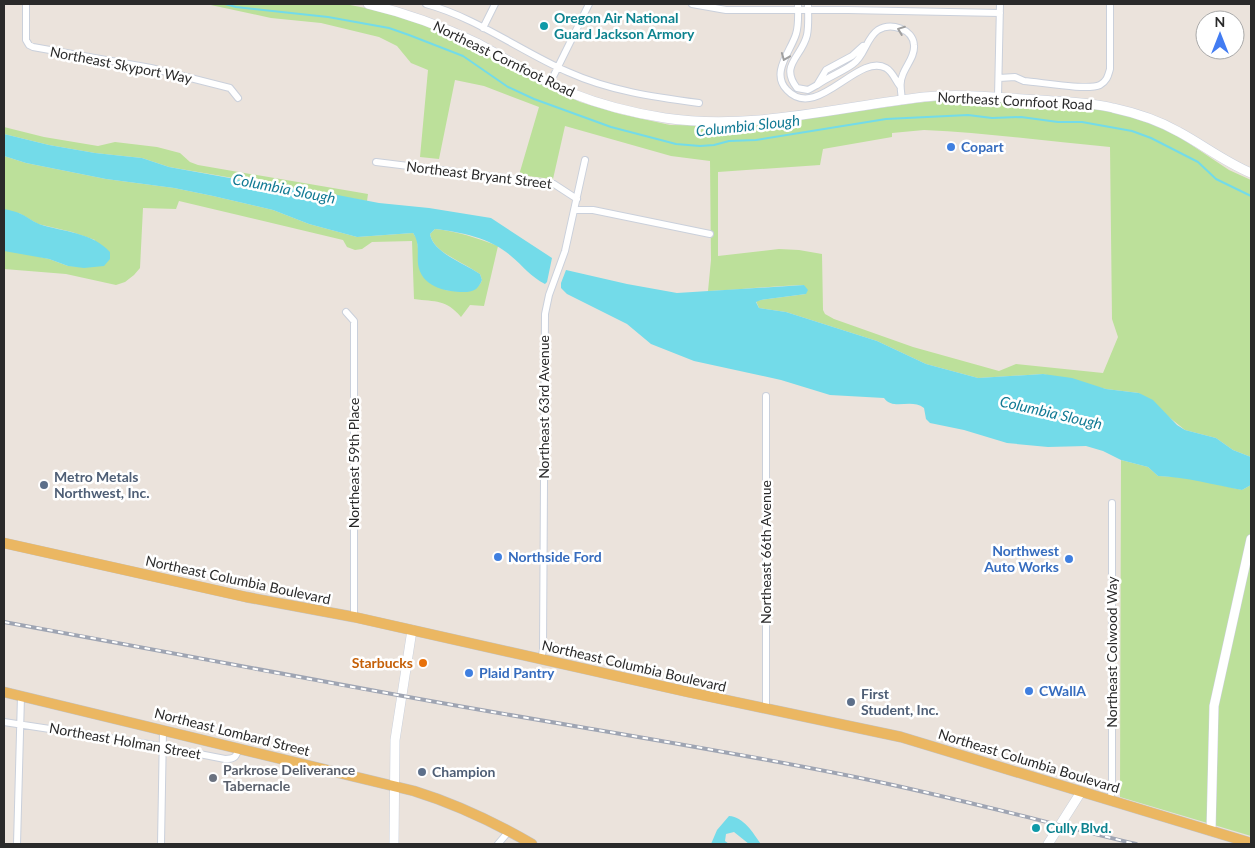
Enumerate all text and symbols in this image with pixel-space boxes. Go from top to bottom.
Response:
place label: Oregon Air National Guard Jackson Armory [554,9,695,42]
north arrow [1195,10,1245,60]
text: N [1215,13,1225,30]
street label: Northeast Cornfoot Road [431,17,578,100]
marker: Oregon Air National Guard Jackson Armory [538,20,550,32]
one-way arrow [897,26,905,36]
street label: Northeast Skyport Way [49,42,194,87]
one-way arrow [781,52,791,60]
street label: Northeast Cornfoot Road [937,88,1093,113]
water label: Columbia Slough [695,111,801,139]
place label: Copart [961,138,1004,155]
marker: Copart [945,141,957,153]
street label: Northeast Bryant Street [405,157,553,192]
water label: Columbia Slough [231,169,337,207]
street label: Northeast 63rd Avenue [535,335,552,479]
water label: Columbia Slough [998,392,1104,433]
street label: Northeast 59th Place [345,398,362,528]
place label: Metro Metals Northwest, Inc. [54,468,150,501]
marker: Metro Metals Northwest, Inc. [38,479,50,491]
street label: Northeast 66th Avenue [757,480,774,624]
place label: Northwest Auto Works [983,542,1060,575]
place label: Northside Ford [508,548,602,565]
marker: Northside Ford [492,551,504,563]
street label: Northeast Columbia Boulevard [144,552,332,607]
marker: Northwest Auto Works [1063,553,1075,565]
street label: Northeast Colwood Way [1103,575,1120,728]
street label: Northeast Columbia Boulevard [540,636,728,695]
place label: Starbucks [352,654,413,671]
marker: Starbucks [417,657,429,669]
place label: Plaid Pantry [479,664,555,681]
marker: Plaid Pantry [463,667,475,679]
place label: CWallA [1039,682,1086,699]
place label: First Student, Inc. [861,685,939,718]
marker: CWallA [1023,685,1035,697]
marker: First Student, Inc. [845,696,857,708]
street label: Northeast Lombard Street [153,704,312,759]
street label: Northeast Holman Street [48,719,202,762]
street label: Northeast Columbia Boulevard [936,725,1122,796]
place label: Parkrose Deliverance Tabernacle [223,761,356,794]
place label: Champion [432,763,496,780]
marker: Champion [416,766,428,778]
marker: Parkrose Deliverance Tabernacle [207,772,219,784]
place label: Cully Blvd. [1046,819,1111,836]
marker: Cully Blvd. [1030,822,1042,834]

